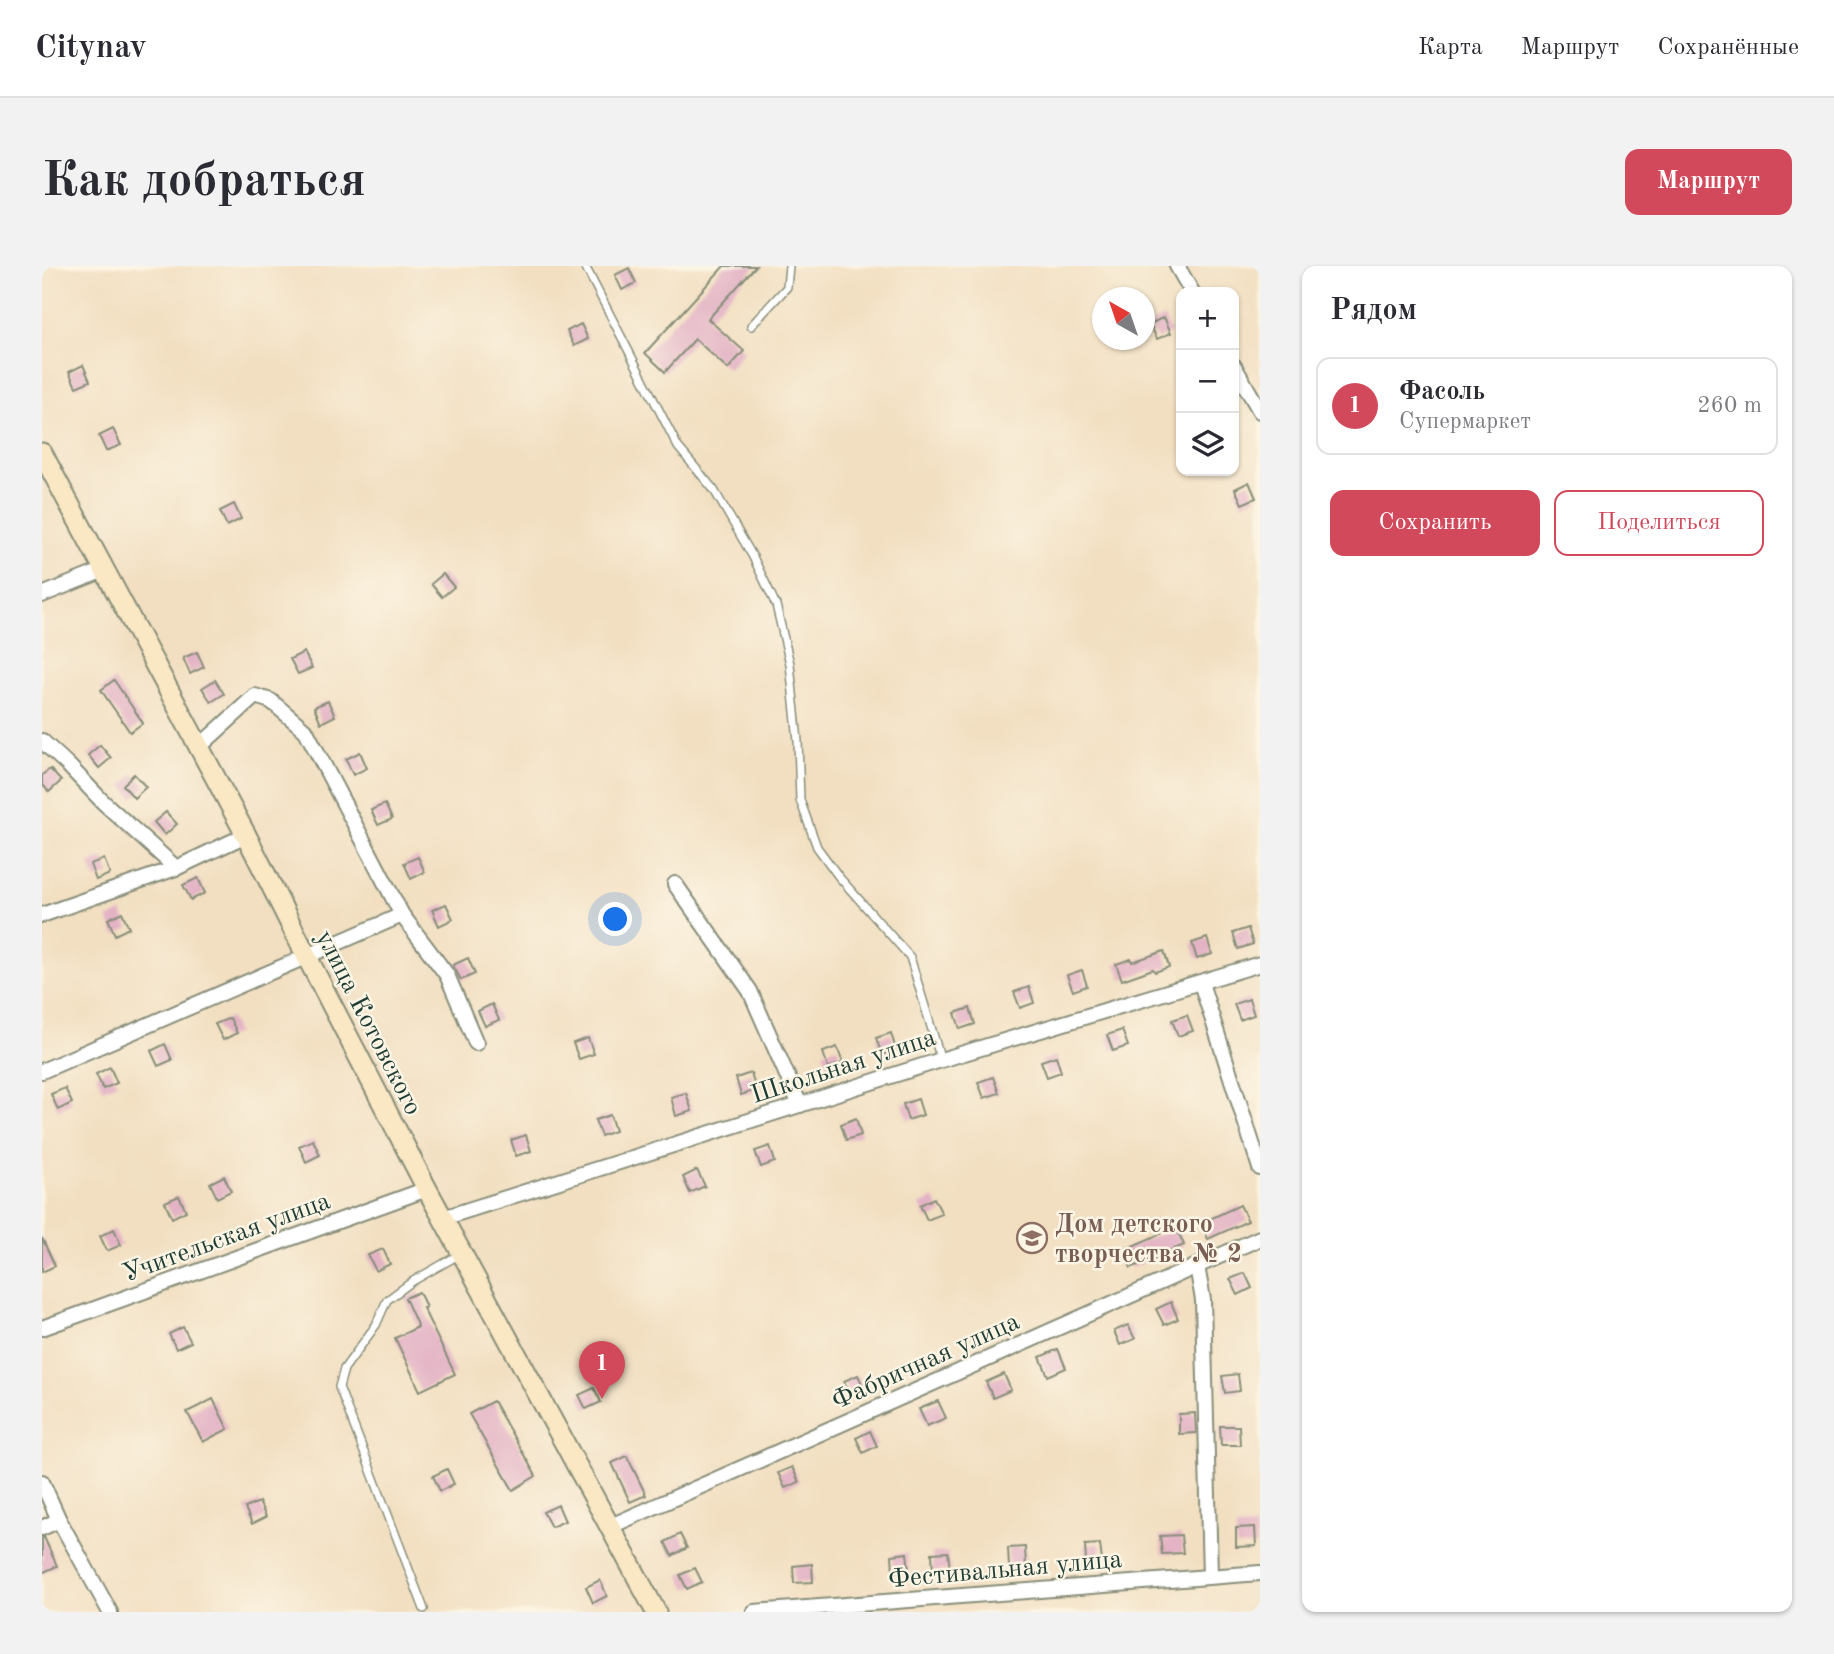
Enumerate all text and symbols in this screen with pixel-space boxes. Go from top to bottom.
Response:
text: Citynav [35,32,147,65]
text: Карта [1418,36,1483,60]
text: Маршрут [1521,36,1619,60]
text: Сохранённые [1657,36,1799,60]
button: Маршрут [1625,149,1792,215]
text: Как добраться [42,158,366,207]
north arrow [1092,287,1155,350]
map controls [1176,287,1239,476]
button: + [1176,287,1239,350]
text: Рядом [1330,296,1417,326]
button: − [1176,350,1239,413]
text: Фасоль [1399,379,1485,405]
text: 1 [1348,394,1362,417]
text: 260 m [1697,394,1762,417]
text: Супермаркет [1399,410,1531,433]
button: layers [1176,413,1239,476]
button: Сохранить [1330,490,1540,556]
button: Поделиться [1554,490,1764,556]
your location [598,902,632,936]
street label: улица Котовского [310,926,426,1119]
street label: Школьная улица [748,1025,939,1109]
street label: Учительская улица [119,1188,334,1288]
place label: Дом детского творчества № 2 [1055,1212,1242,1268]
school or university icon: Дом детского творчества № 2 [1015,1221,1049,1255]
street label: Фабричная улица [828,1309,1024,1415]
pin: 1 [579,1341,625,1399]
street label: Фестивальная улица [887,1547,1124,1593]

